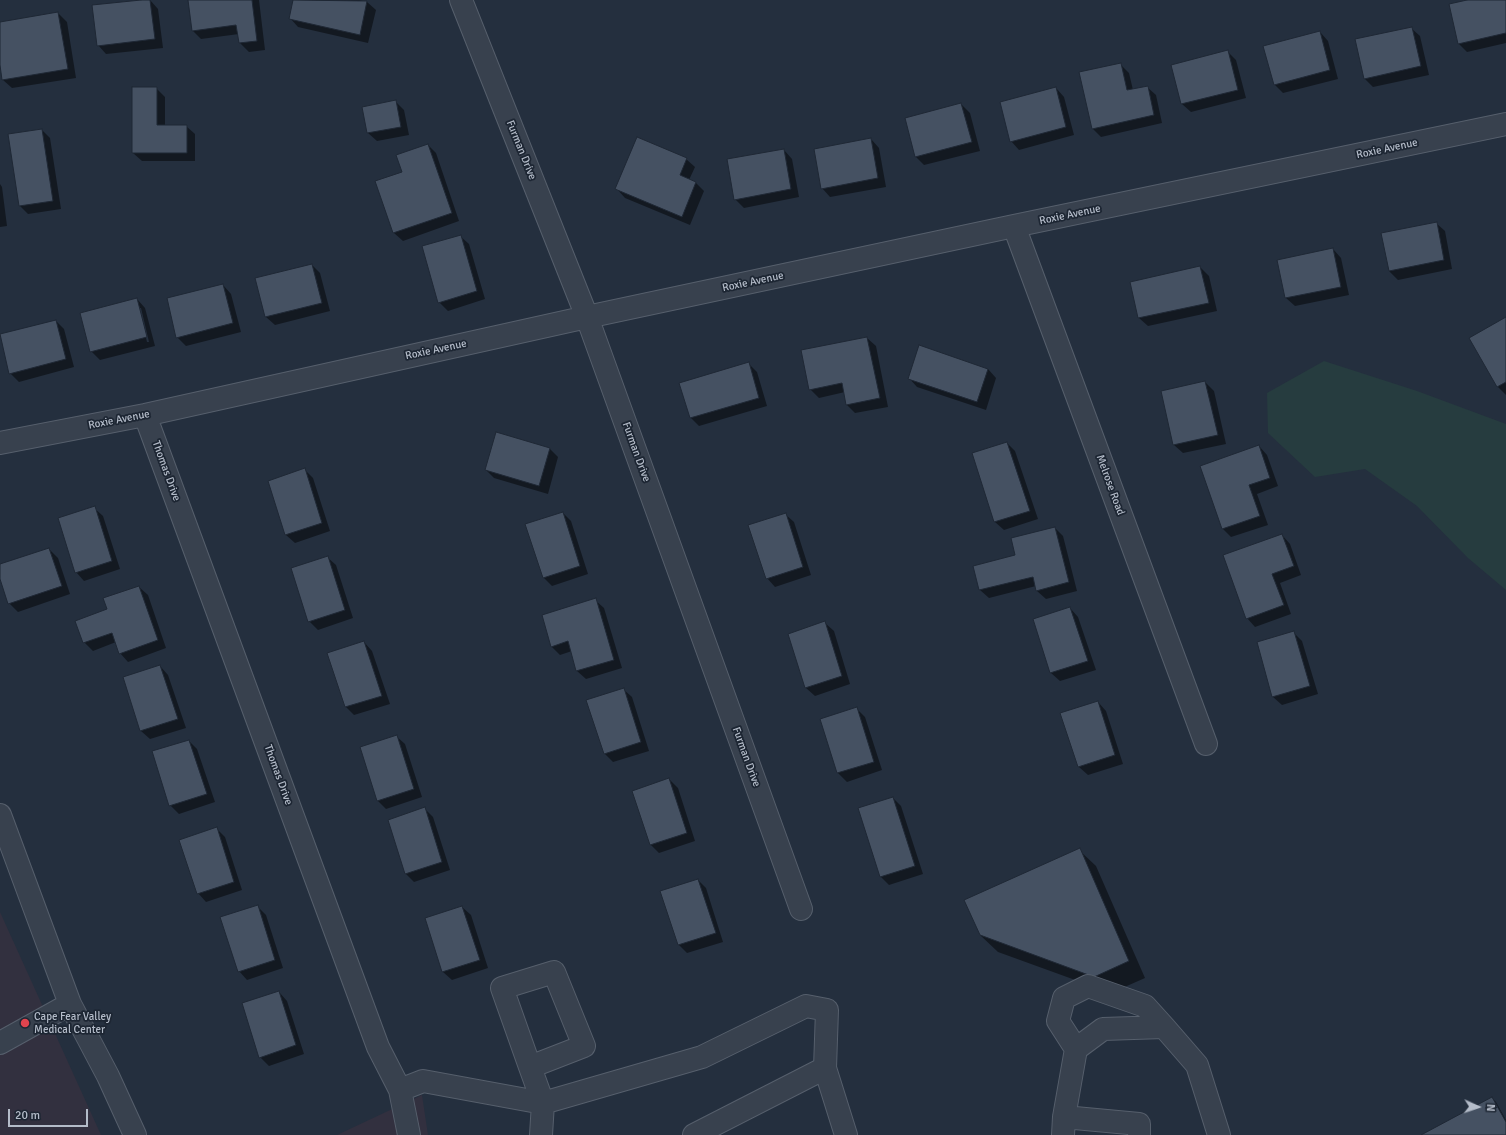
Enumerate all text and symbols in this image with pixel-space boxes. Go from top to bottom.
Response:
street label: Furman Drive [503,118,539,182]
street label: Roxie Avenue [1355,136,1419,162]
street label: Roxie Avenue [1038,202,1102,228]
street label: Roxie Avenue [721,269,785,295]
street label: Roxie Avenue [404,337,468,363]
street label: Roxie Avenue [87,408,151,432]
street label: Furman Drive [619,420,653,484]
street label: Thomas Drive [149,439,183,503]
street label: Melrose Road [1093,453,1127,517]
street label: Furman Drive [729,725,763,789]
street label: Thomas Drive [261,743,295,807]
place label: Cape Fear Valley Medical Center [34,1010,111,1036]
marker: Cape Fear Valley Medical Center [19,1017,31,1029]
north arrow [1458,1087,1498,1127]
scale bar [10,1101,90,1127]
text: N [1484,1103,1497,1112]
text: 20 m [15,1108,40,1123]

